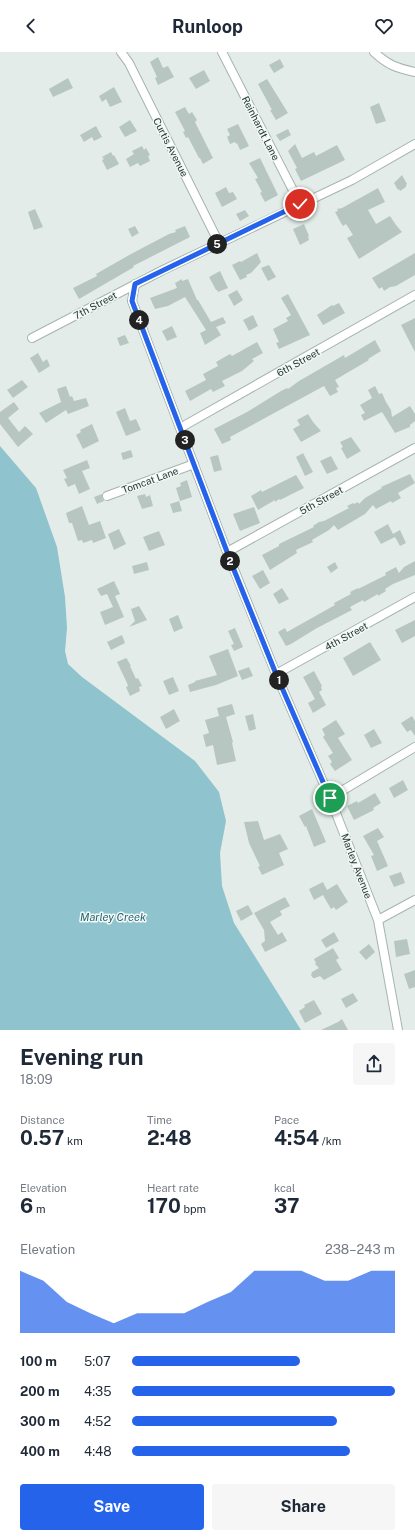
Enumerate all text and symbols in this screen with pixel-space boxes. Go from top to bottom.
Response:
icon: back [20,15,42,37]
icon: heart [373,15,395,37]
text: Runloop [172,16,243,37]
street label: Reinhardt Lane [240,94,283,162]
street label: Curtis Avenue [151,115,191,179]
pin [283,187,317,221]
icon: check [289,193,311,215]
pin: 5 [207,234,227,254]
text: 5 [213,238,221,250]
street label: 7th Street [71,289,119,321]
pin: 4 [129,310,149,330]
text: 4 [135,314,143,326]
street label: 6th Street [274,345,322,379]
pin: 3 [175,430,195,450]
text: 3 [181,434,189,446]
street label: Tomcat Lane [120,464,180,496]
street label: 5th Street [297,483,345,517]
pin: 2 [220,551,240,571]
text: 2 [227,555,234,567]
street label: 4th Street [322,619,370,653]
pin: 1 [269,670,289,690]
text: 1 [277,674,281,686]
pin [313,781,347,815]
icon: arrive [319,787,341,809]
street label: Marley Avenue [339,832,375,901]
water label: Marley Creek [80,911,146,923]
button: share [353,1043,395,1085]
text: Evening run [20,1044,144,1070]
text: 18:09 [20,1072,53,1087]
text: Distance [20,1114,65,1126]
text: Time [147,1114,172,1126]
text: Pace [274,1114,299,1126]
text: 0.57 [20,1126,64,1150]
text: 2:48 [147,1126,192,1150]
text: 4:54 [274,1126,319,1150]
text: km [64,1135,83,1147]
text: /km [319,1135,341,1147]
text: Elevation [20,1182,67,1194]
text: Heart rate [147,1182,199,1194]
text: kcal [274,1182,295,1194]
text: 6 [20,1194,33,1218]
text: 170 [147,1194,181,1218]
text: 37 [274,1194,300,1218]
text: m [33,1203,45,1215]
text: bpm [181,1203,206,1215]
text: Elevation [20,1242,75,1257]
text: 238–243 m [325,1242,395,1257]
text: 100 m [20,1354,57,1369]
text: 5:07 [84,1354,111,1369]
text: 200 m [20,1384,60,1399]
text: 4:35 [84,1384,112,1399]
text: 300 m [20,1414,60,1429]
text: 4:52 [84,1414,111,1429]
text: 400 m [20,1444,60,1459]
text: 4:48 [84,1444,112,1459]
button: Save [20,1484,204,1530]
button: Share [212,1484,395,1530]

